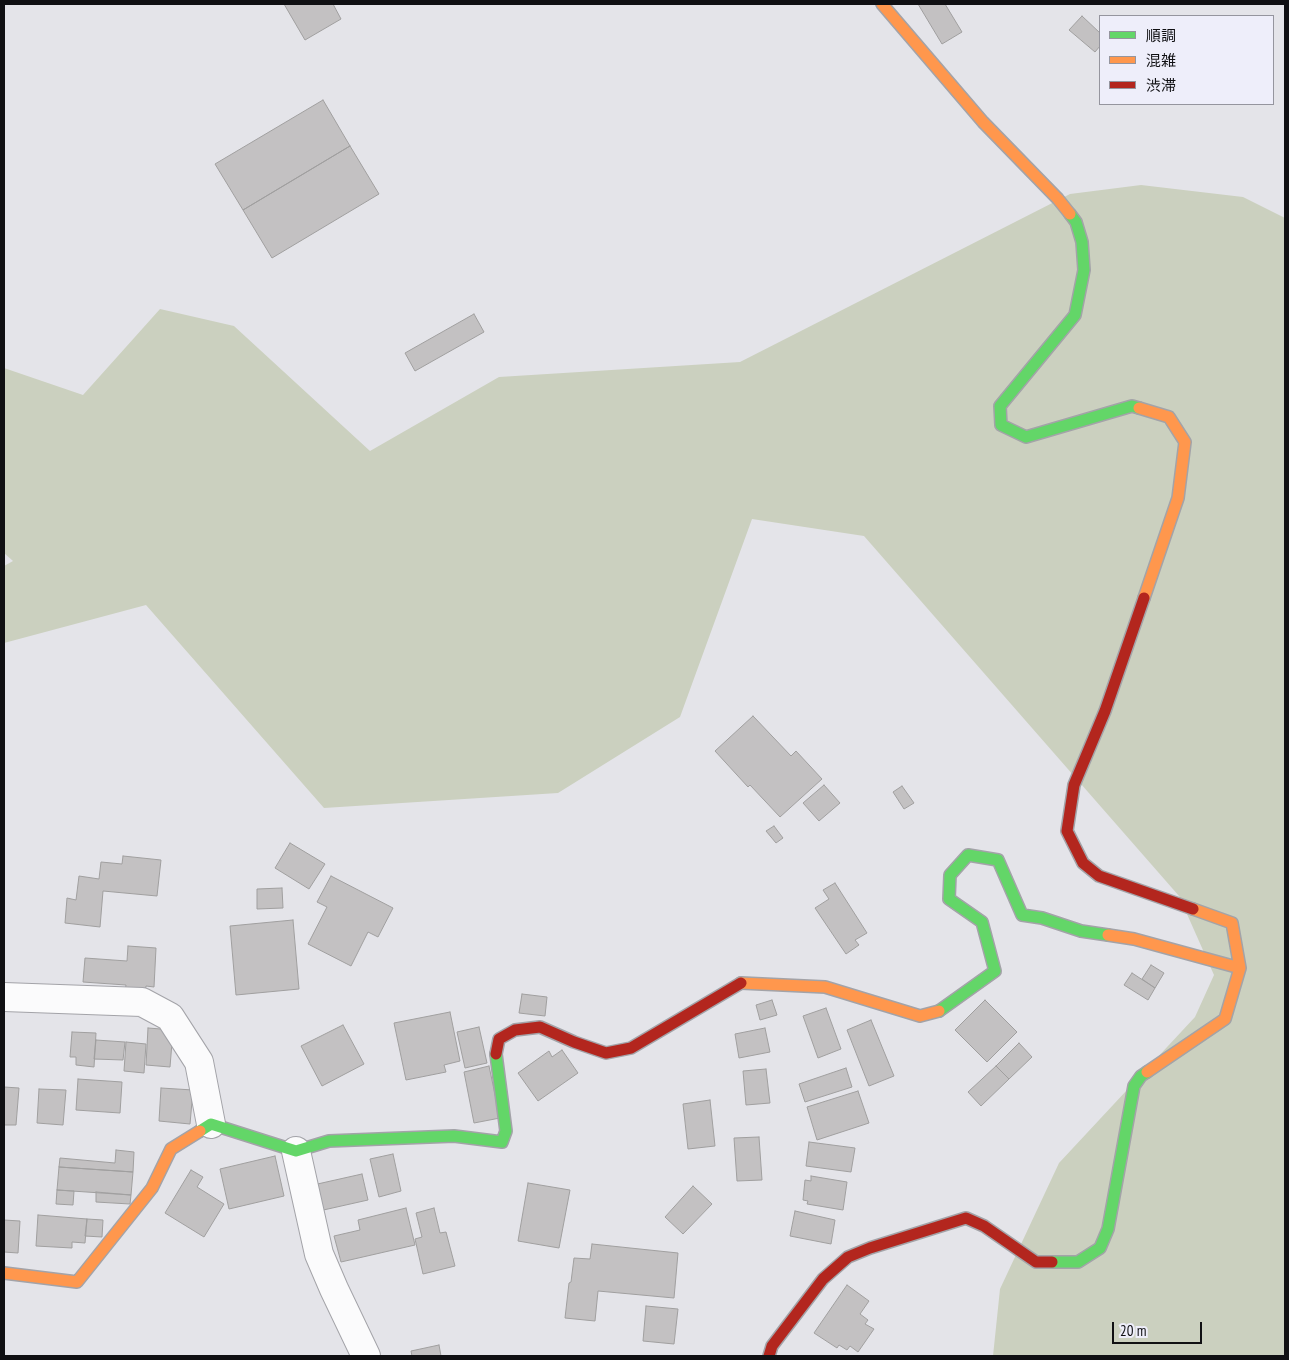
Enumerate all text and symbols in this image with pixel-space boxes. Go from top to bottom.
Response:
legend [1099,15,1274,105]
text: 順調 [1146,26,1176,45]
text: 混雑 [1146,51,1176,70]
text: 渋滞 [1146,76,1176,95]
scale bar [1114,1312,1204,1344]
text: 20 m [1120,1321,1146,1340]

